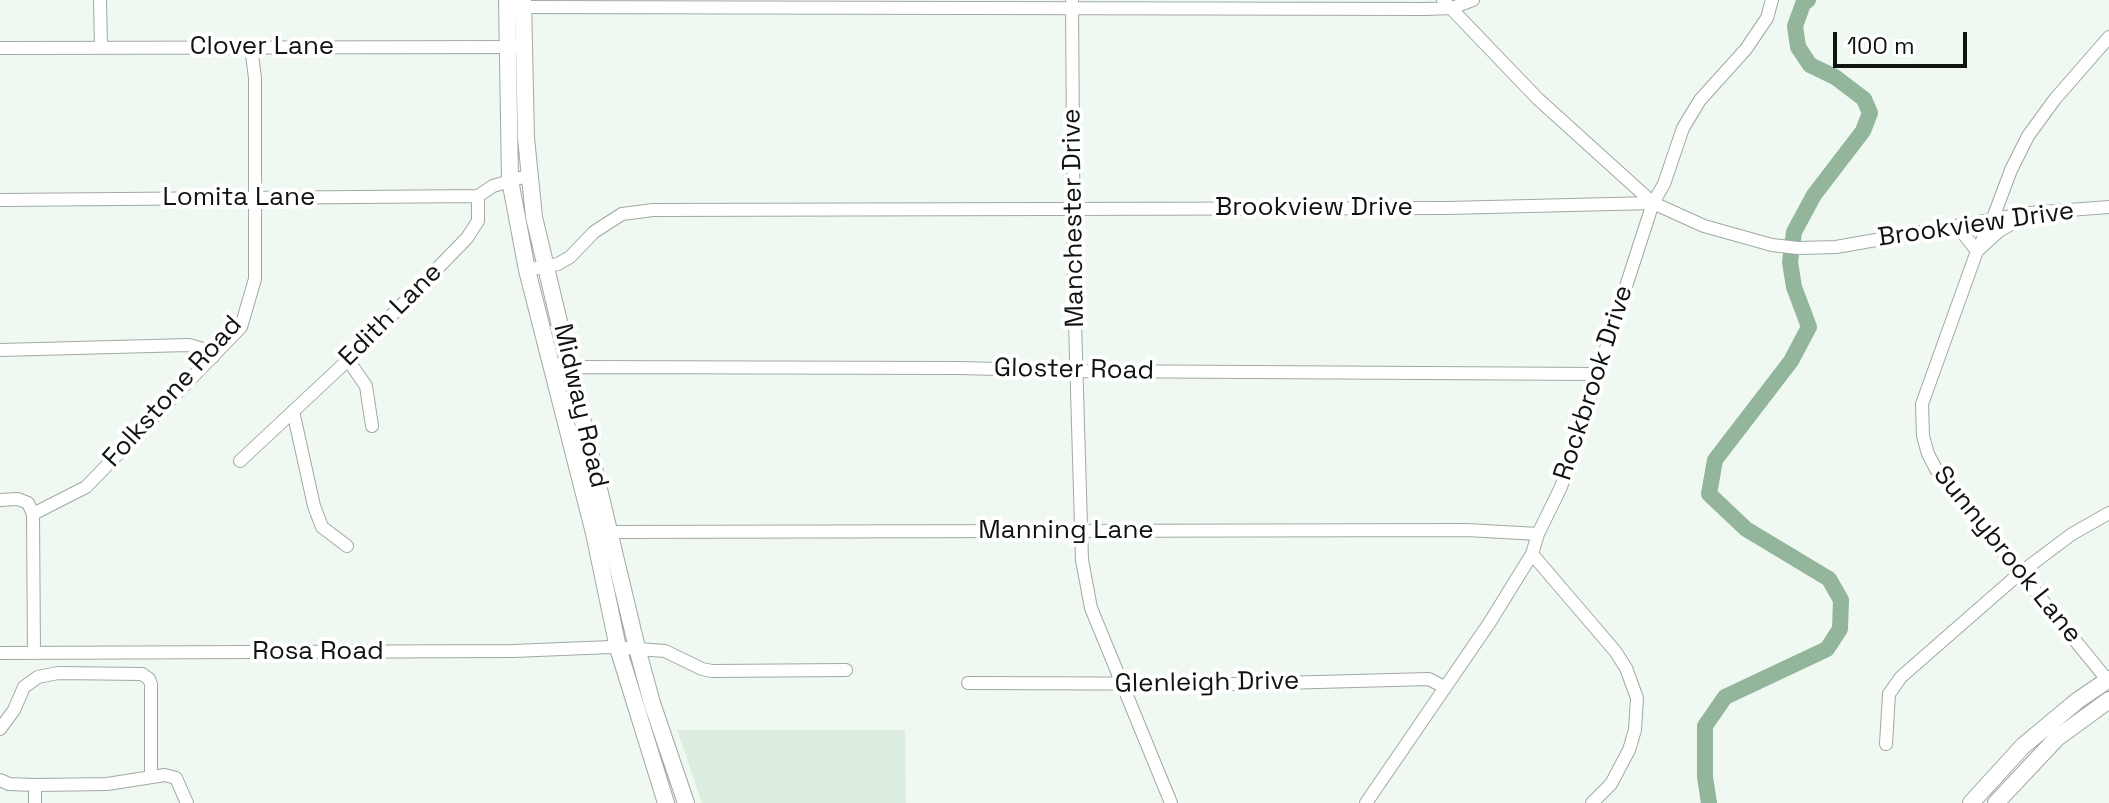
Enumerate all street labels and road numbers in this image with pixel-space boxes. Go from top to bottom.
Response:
street label: Clover Lane [190,31,334,63]
street label: Manchester Drive [1056,108,1092,328]
street label: Lomita Lane [163,182,315,214]
street label: Brookview Drive [1215,192,1413,224]
street label: Brookview Drive [1876,196,2076,254]
street label: Edith Lane [333,257,449,373]
street label: Rockbrook Drive [1548,282,1640,484]
street label: Folkstone Road [97,310,249,474]
street label: Midway Road [546,321,614,491]
street label: Gloster Road [994,353,1154,387]
street label: Sunnybrook Lane [1926,460,2088,650]
street label: Manning Lane [978,515,1154,547]
street label: Rosa Road [252,636,384,668]
street label: Glenleigh Drive [1114,666,1300,700]

